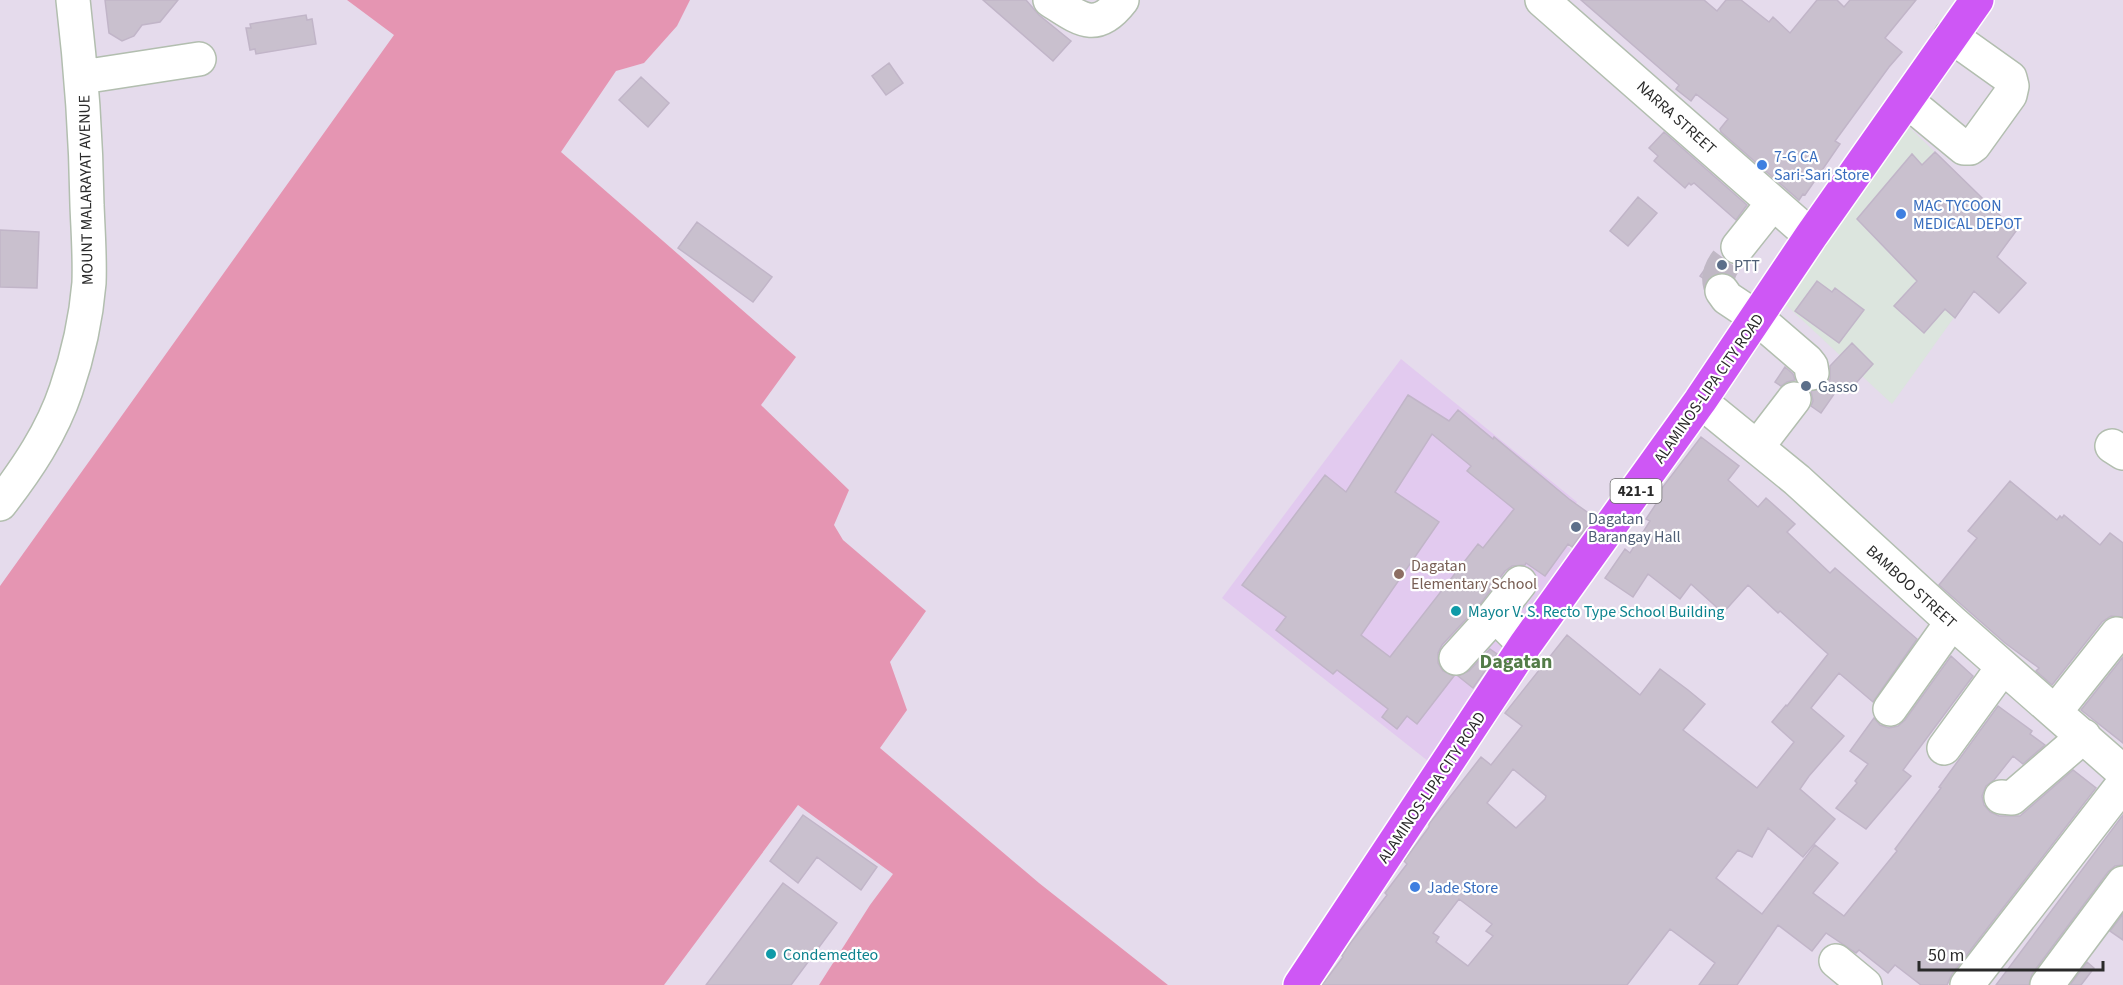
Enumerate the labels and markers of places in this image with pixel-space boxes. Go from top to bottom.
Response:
place label: 7-G CA Sari-Sari Store [1774,146,1870,186]
marker: 7-G CA Sari-Sari Store [1755,158,1769,172]
place label: MAC TYCOON MEDICAL DEPOT [1913,195,2022,235]
marker: MAC TYCOON MEDICAL DEPOT [1894,207,1908,221]
place label: PTT [1734,255,1760,277]
marker: PTT [1715,258,1729,272]
place label: Gasso [1818,376,1858,398]
marker: Gasso [1799,379,1813,393]
place label: Dagatan Barangay Hall [1588,508,1681,548]
marker: Dagatan Barangay Hall [1569,520,1583,534]
place label: Dagatan Elementary School [1411,555,1537,595]
marker: Dagatan Elementary School [1392,567,1406,581]
place label: Mayor V. S. Recto Type School Building [1468,601,1724,623]
marker: Mayor V. S. Recto Type School Building [1449,604,1463,618]
place label: Jade Store [1427,877,1498,899]
marker: Jade Store [1408,880,1422,894]
place label: Condemedteo [783,944,878,966]
marker: Condemedteo [764,947,778,961]

